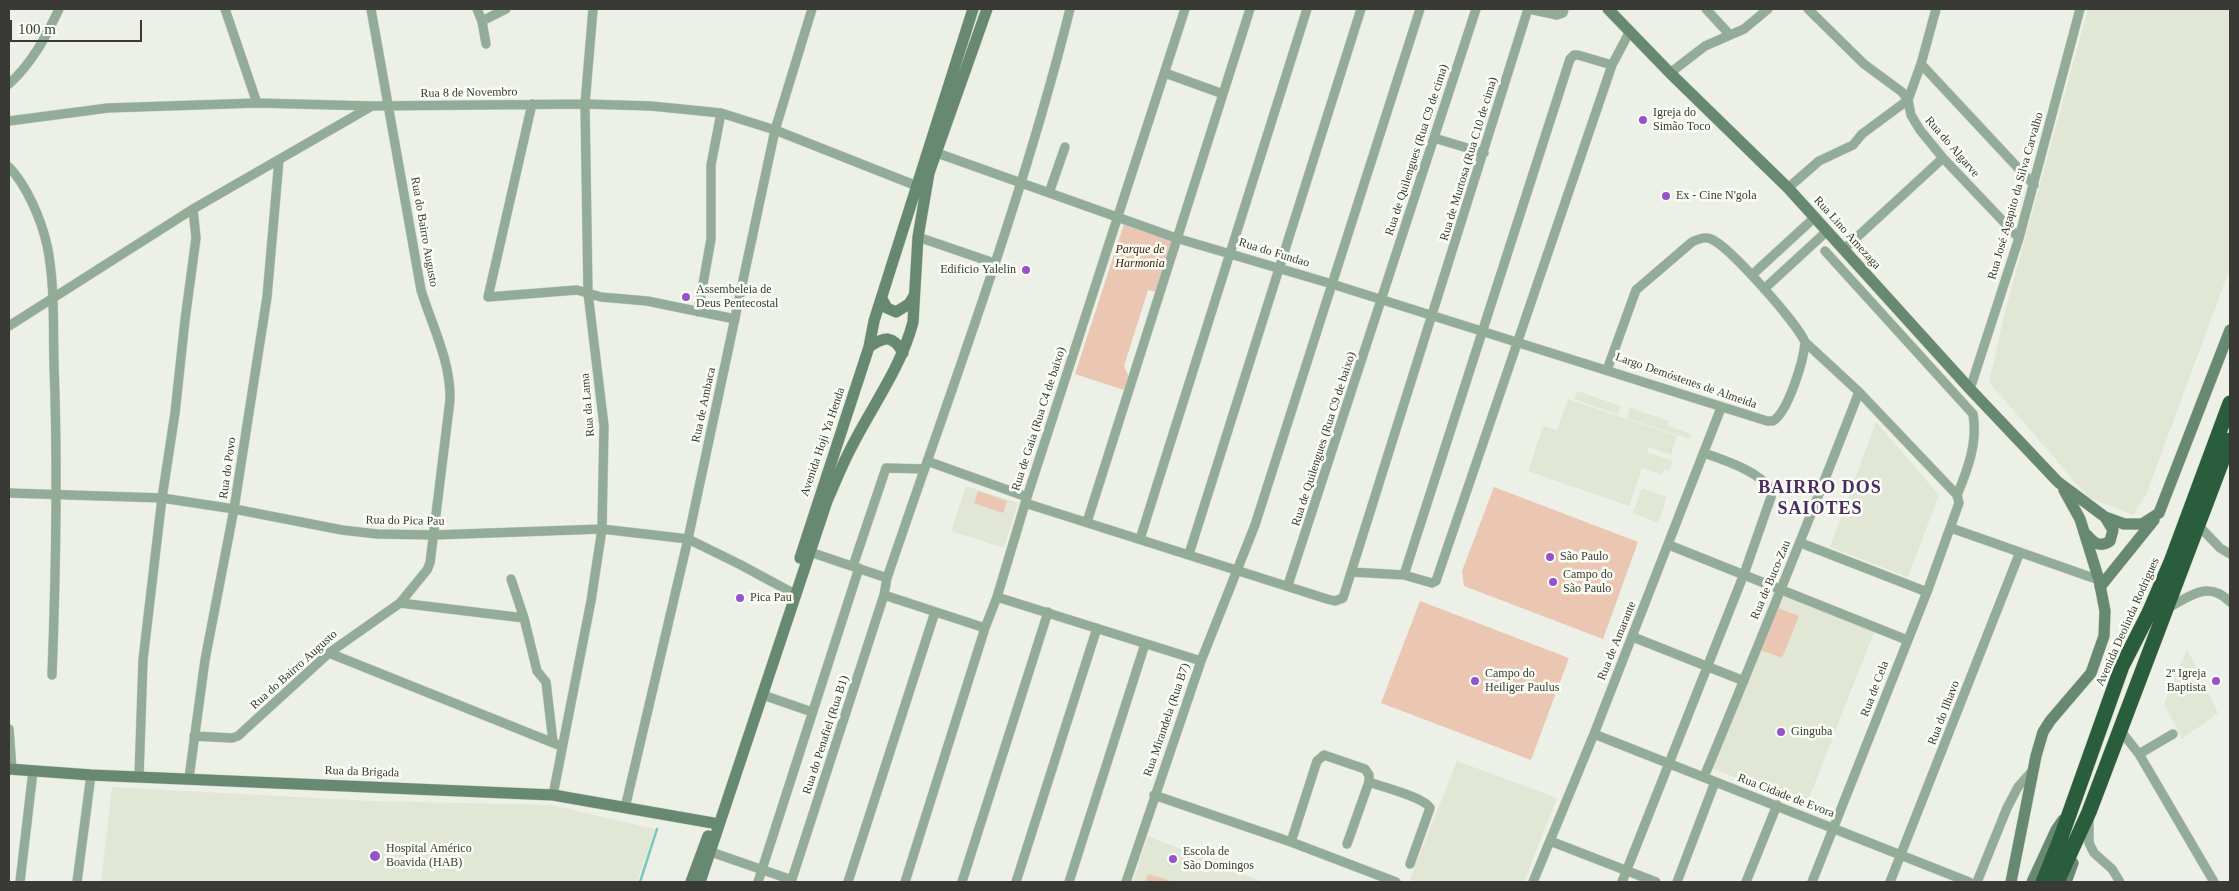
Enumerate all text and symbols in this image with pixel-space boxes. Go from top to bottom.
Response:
scale bar [12,10,145,42]
text: 100 m [18,21,56,37]
street label: Rua de Quilengues (Rua C9 de cima) [1382,63,1452,237]
street label: Rua de Murtosa (Rua C10 de cima) [1437,75,1501,243]
street label: Rua 8 de Novembro [420,85,518,101]
place label: Igreja do Simão Toco [1653,106,1710,134]
street label: Rua José Agapito da Silva Carvalho [1985,111,2047,281]
marker: Igreja do Simão Toco [1637,114,1649,126]
street label: Rua do Algarve [1922,114,1982,180]
street label: Rua do Bairro Augusto [407,176,441,288]
place label: Ex - Cine N'gola [1676,189,1756,203]
marker: Ex - Cine N'gola [1660,190,1672,202]
street label: Rua Lino Amezaga [1810,194,1884,272]
street label: Rua do Fundao [1237,235,1311,271]
park label: Parque de Harmonia [1115,243,1165,271]
place label: Edificio Yalelin [940,263,1016,277]
marker: Edificio Yalelin [1020,264,1032,276]
place label: Assembeleia de Deus Pentecostal [696,283,778,311]
marker: Assembeleia de Deus Pentecostal [680,291,692,303]
street label: Rua de Gaia (Rua C4 de baixo) [1009,345,1069,493]
street label: Rua de Quilengues (Rua C9 de baixo) [1289,350,1359,528]
street label: Largo Demóstenes de Almeida [1613,350,1759,412]
street label: Rua de Ambaca [689,366,719,444]
street label: Rua da Lama [578,373,598,437]
street label: Avenida Hoji Ya Henda [798,386,848,498]
street label: Rua do Povo [217,436,239,500]
district label: BAIRRO DOS SAIOTES [1757,477,1883,520]
street label: Rua do Pica Pau [365,513,445,529]
street label: Rua de Buco-Zau [1748,538,1794,622]
place label: São Paulo [1560,550,1608,564]
marker: São Paulo [1544,551,1556,563]
street label: Avenida Deolinda Rodrigues [2093,556,2163,688]
place label: Campo do São Paulo [1563,568,1613,596]
marker: Campo do São Paulo [1547,576,1559,588]
place label: Pica Pau [750,591,792,605]
marker: Pica Pau [734,592,746,604]
street label: Rua de Amarante [1595,599,1639,683]
street label: Rua do Bairro Augusto [248,627,340,713]
street label: Rua de Cela [1858,659,1892,719]
street label: Rua Mirandela (Rua B7) [1141,661,1193,779]
place label: Campo do Heiliger Paulus [1485,667,1559,695]
place label: 2ª Igreja Baptista [2166,667,2206,695]
street label: Rua do Penafiel (Rua B1) [800,674,852,796]
marker: Campo do Heiliger Paulus [1469,675,1481,687]
marker: 2ª Igreja Baptista [2210,675,2222,687]
street label: Rua do Ilhavo [1925,679,1963,747]
place label: Ginguba [1791,725,1832,739]
marker: Ginguba [1775,726,1787,738]
street label: Rua da Brigada [324,764,400,780]
street label: Rua Cidade de Evora [1736,771,1836,821]
place label: Hospital Américo Boavida (HAB) [386,842,472,870]
place label: Escola de São Domingos [1183,845,1254,873]
marker: Hospital Américo Boavida (HAB) [368,849,382,863]
marker: Escola de São Domingos [1167,853,1179,865]

